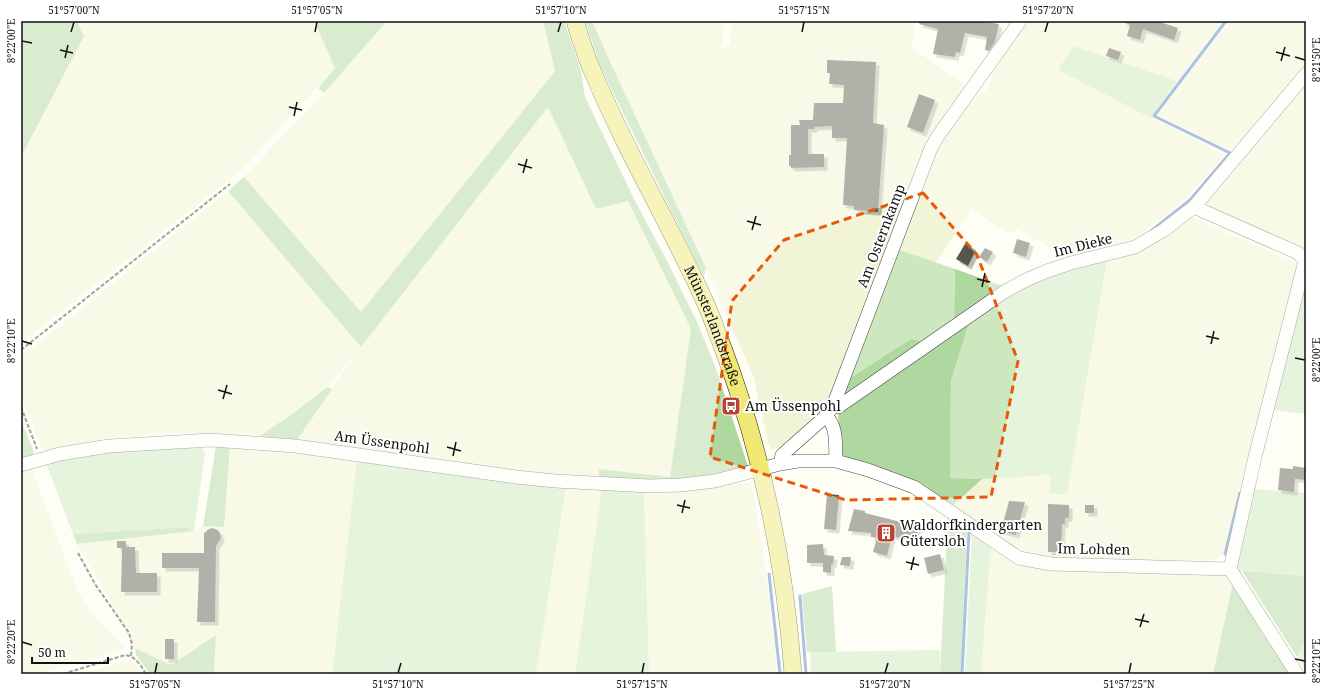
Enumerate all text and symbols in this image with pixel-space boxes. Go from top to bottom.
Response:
text: 51°57'00"N [48,3,100,17]
text: 51°57'05"N [291,3,343,17]
text: 51°57'10"N [535,3,587,17]
text: 51°57'15"N [778,3,830,17]
text: 51°57'20"N [1022,3,1074,17]
text: 8°22'00"E [4,19,18,63]
text: 8°21'50"E [1309,38,1323,82]
street label: Am Osternkamp [852,181,909,290]
street label: Im Dieke [1052,228,1114,261]
street label: Münsterlandstraße [680,262,746,388]
text: 8°22'10"E [4,319,18,363]
text: 8°22'00"E [1309,338,1323,382]
bus stop icon: Am Üssenpohl [720,395,742,417]
place label: Am Üssenpohl [745,396,841,415]
street label: Am Üssenpohl [333,425,431,458]
place label: Waldorfkindergarten Gütersloh [900,515,1042,550]
building icon: Waldorfkindergarten Gütersloh [875,522,897,544]
street label: Im Lohden [1057,538,1131,559]
text: 8°22'20"E [4,620,18,664]
scale bar [32,639,108,665]
text: 8°22'10"E [1309,639,1323,683]
text: 50 m [38,644,66,661]
text: 51°57'05"N [129,677,181,691]
text: 51°57'10"N [372,677,424,691]
text: 51°57'15"N [616,677,668,691]
text: 51°57'20"N [859,677,911,691]
text: 51°57'25"N [1103,677,1155,691]

